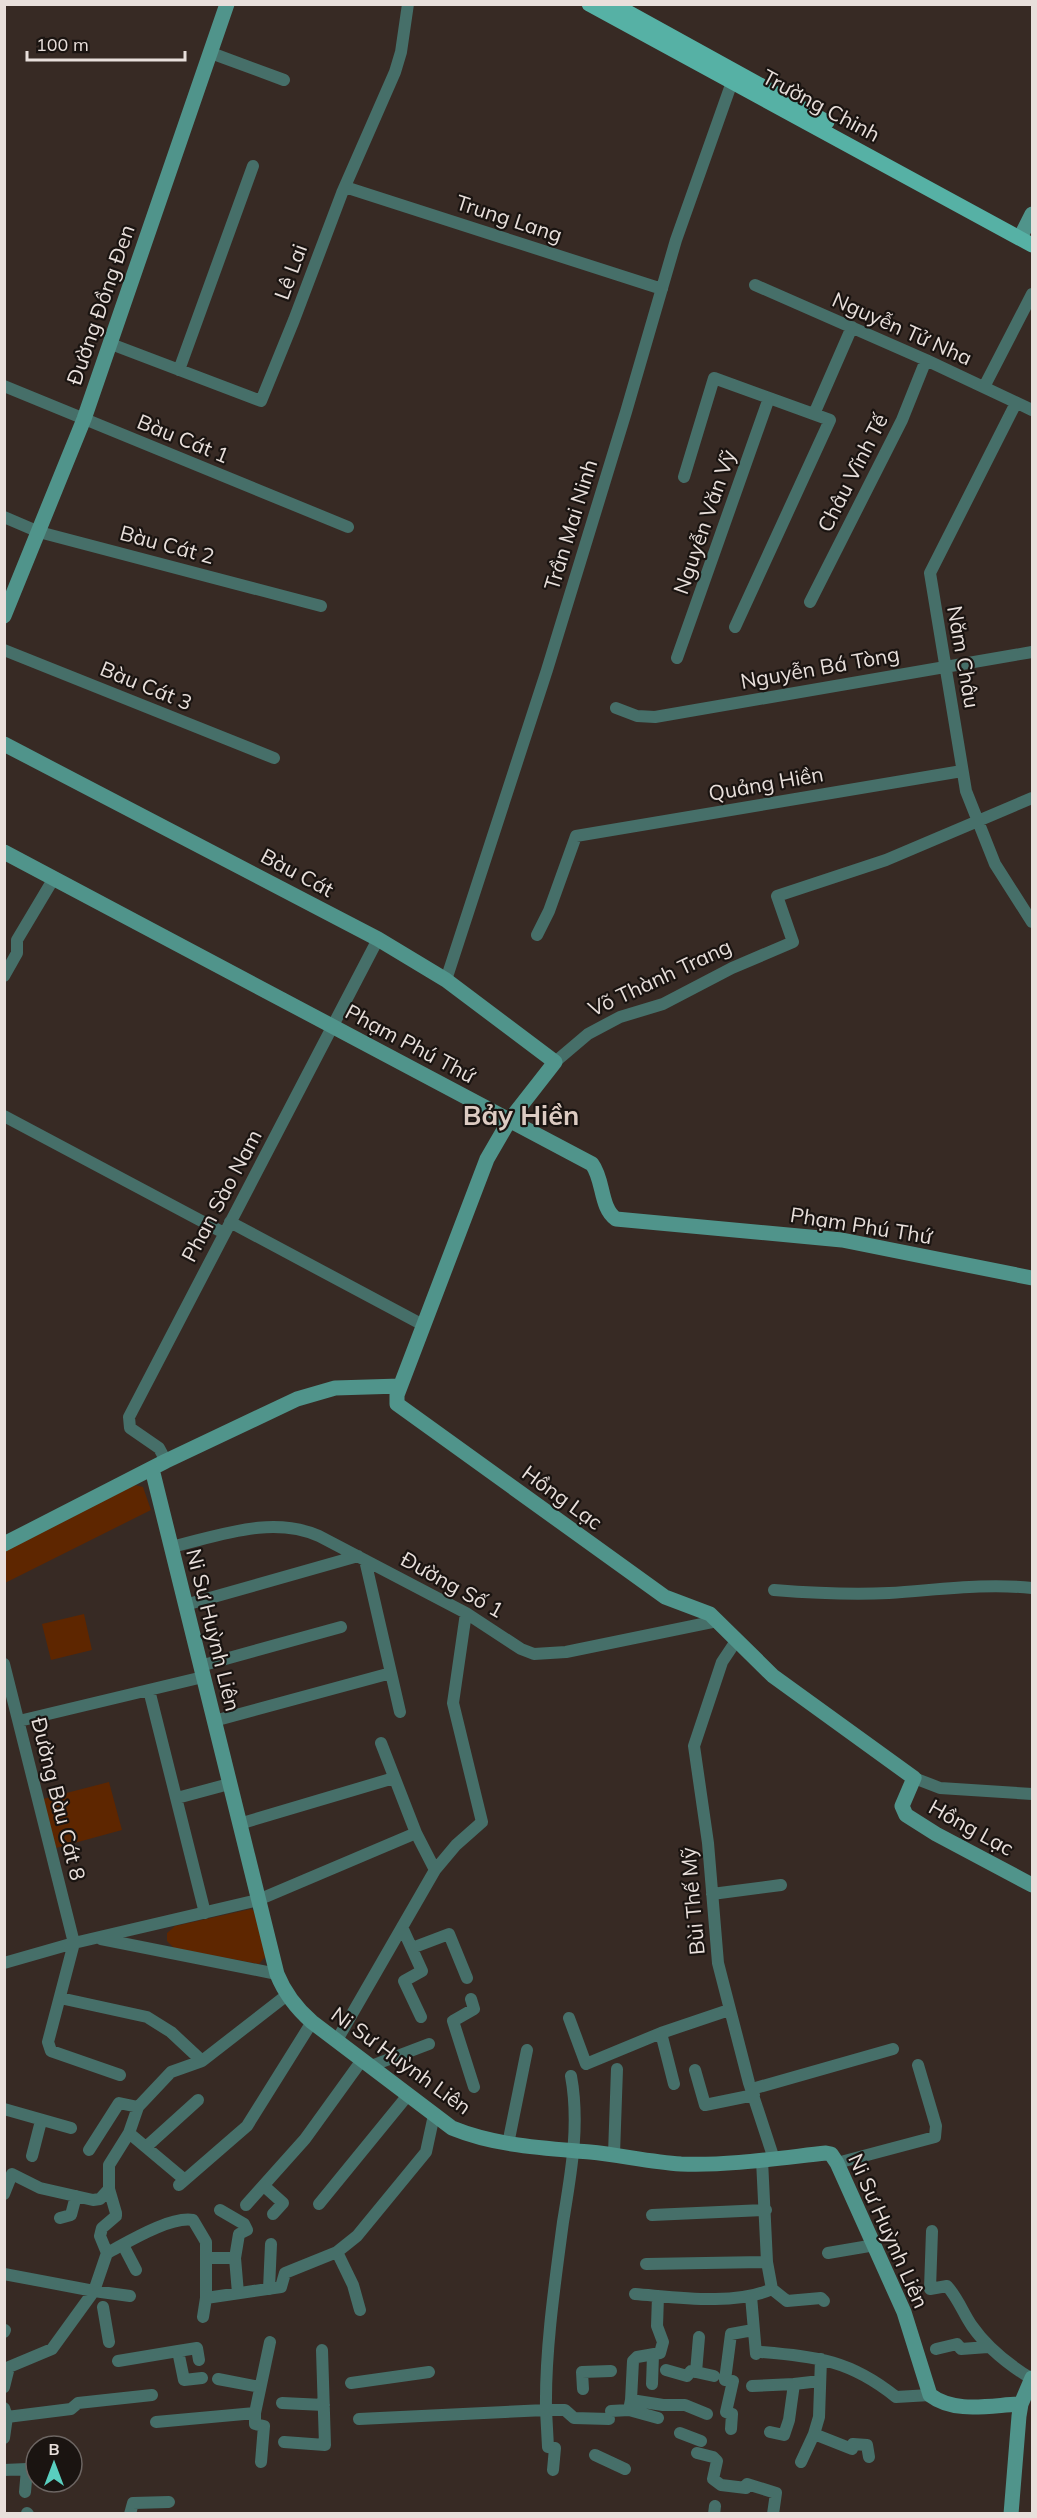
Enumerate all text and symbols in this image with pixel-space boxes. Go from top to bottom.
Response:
scale bar [27,24,184,62]
text: 100 m [36,33,89,56]
street label: Trường Chinh [758,63,885,147]
street label: Trung Lang [453,189,566,247]
street label: Đường Đồng Đen [60,221,140,388]
street label: Lê Lai [268,240,312,303]
street label: Nguyễn Tử Nha [829,286,976,370]
street label: Bàu Cát 1 [134,408,233,468]
street label: Châu Vĩnh Tế [811,409,893,536]
street label: Nguyễn Văn Vỹ [667,446,741,597]
street label: Trần Mai Ninh [538,456,602,593]
street label: Bàu Cát 2 [117,519,217,569]
street label: Năm Châu [942,604,986,710]
street label: Nguyễn Bá Tòng [738,640,901,694]
street label: Bàu Cát 3 [97,655,196,715]
street label: Quảng Hiền [706,760,825,806]
street label: Bàu Cát [257,842,338,902]
street label: Võ Thành Trang [584,933,735,1022]
street label: Phạm Phú Thứ [341,998,481,1089]
district label: Bảy Hiền [463,1098,579,1132]
street label: Phan Sào Nam [175,1125,267,1266]
street label: Phạm Phú Thứ [788,1201,935,1249]
street label: Hồng Lạc [517,1459,608,1535]
street label: Đường Số 1 [397,1545,508,1623]
street label: Ni Sư Huỳnh Liên [181,1546,247,1714]
street label: Đường Bàu Cát 8 [26,1715,92,1883]
street label: Hồng Lạc [925,1793,1018,1861]
street label: Bùi Thế Mỹ [674,1846,710,1956]
street label: Ni Sư Huỳnh Liên [327,2001,477,2120]
street label: Ni Sư Huỳnh Liên [843,2149,935,2312]
north arrow [24,2434,84,2494]
text: B [48,2439,60,2459]

